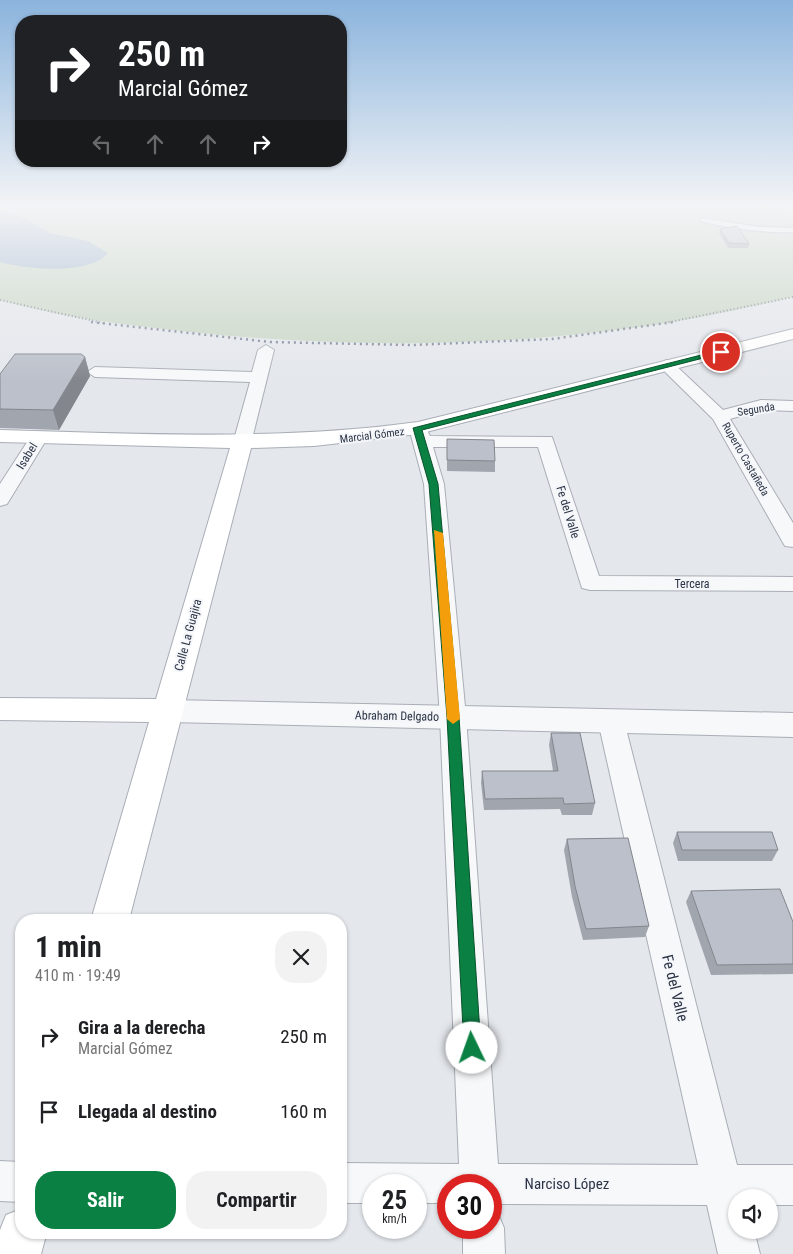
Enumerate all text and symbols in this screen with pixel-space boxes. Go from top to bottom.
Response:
text: 250 m [118,34,205,75]
icon: right [35,35,100,100]
text: Marcial Gómez [118,76,248,101]
icon: left [88,130,116,158]
icon: ahead [141,130,169,158]
icon: ahead [194,130,222,158]
icon: right [247,130,275,158]
pin [700,331,742,373]
icon: arrive [707,338,735,366]
street label: Segunda [736,400,776,419]
street label: Ruperto Castañeda [719,420,772,498]
street label: Marcial Gómez [339,425,405,446]
street label: Isabel [14,440,40,472]
street label: Fe del Valle [553,484,583,540]
street label: Tercera [674,577,710,591]
street label: Calle La Guajira [172,597,204,673]
street label: Abraham Delgado [355,708,439,724]
text: 1 min [35,929,102,964]
button: close [275,931,327,983]
street label: Fe del Valle [658,953,692,1023]
text: 410 m · 19:49 [35,966,121,985]
text: Gira a la derecha [78,1016,205,1039]
position arrow [445,1021,497,1073]
icon: right [35,1023,63,1051]
text: 250 m [280,1025,327,1048]
text: Marcial Gómez [78,1039,173,1058]
icon: arrive [35,1098,63,1126]
text: Llegada al destino [78,1100,217,1123]
text: 160 m [280,1100,327,1123]
button: Salir [35,1171,176,1229]
button: Compartir [186,1171,327,1229]
speed limit sign: 30 [437,1174,502,1239]
street label: Narciso López [525,1175,609,1193]
text: 25 [382,1186,407,1215]
map controls [728,1189,778,1239]
button: sound [728,1189,778,1239]
text: km/h [382,1212,407,1226]

